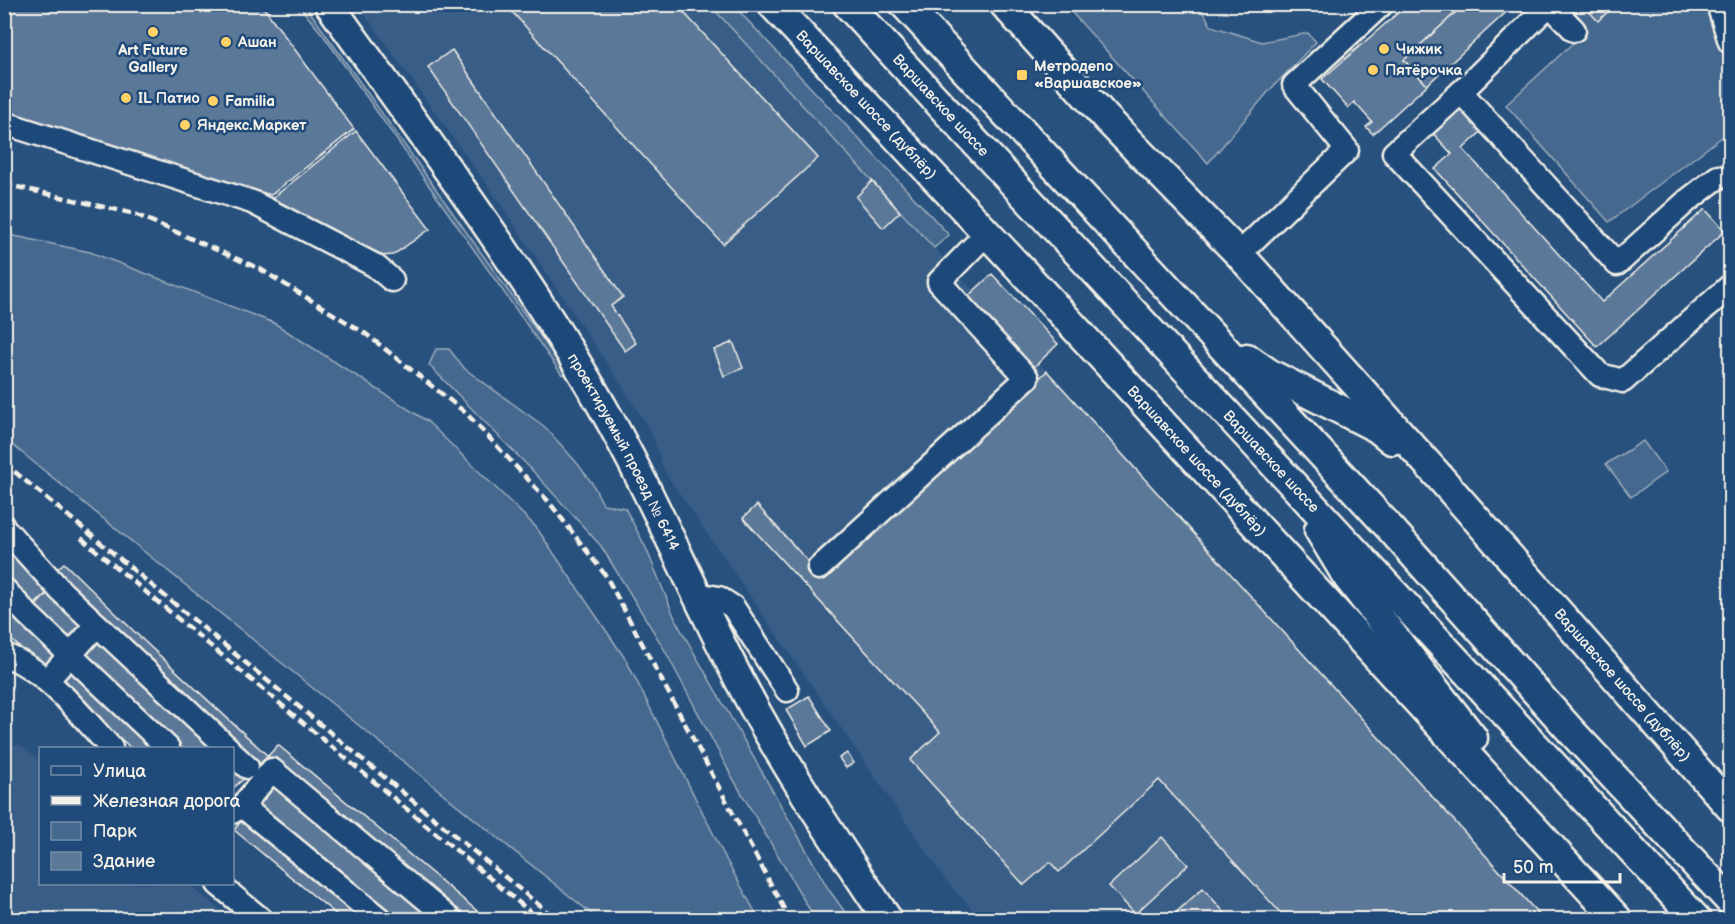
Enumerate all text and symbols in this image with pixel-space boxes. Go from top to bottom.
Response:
marker: Art Future Gallery [146,25,160,39]
street label: Варшавское шоссе (дублёр) [792,26,940,182]
place label: Ашан [237,33,277,52]
marker: Ашан [219,35,233,49]
place label: Чижик [1396,40,1443,59]
place label: Art Future Gallery [117,41,188,77]
marker: Чижик [1377,42,1391,56]
street label: Варшавское шоссе [889,51,993,161]
place label: Метродепо «Варшавское» [1034,57,1142,93]
place label: Пятёрочка [1385,61,1463,80]
marker: Пятёрочка [1366,63,1380,77]
marker: Метродепо «Варшавское» [1015,68,1029,82]
place label: IL Патио [138,89,200,108]
marker: IL Патио [119,91,133,105]
place label: Familia [225,92,275,111]
marker: Familia [206,94,220,108]
place label: Яндекс.Маркет [197,116,307,135]
marker: Яндекс.Маркет [178,118,192,132]
street label: проектируемый проезд № 6414 [563,350,683,554]
street label: Варшавское шоссе (дублёр) [1123,382,1270,541]
street label: Варшавское шоссе [1219,407,1323,517]
street label: Варшавское шоссе (дублёр) [1550,605,1695,766]
legend [39,747,234,885]
text: Улица [93,761,147,782]
text: Железная дорога [93,791,241,812]
text: Парк [93,821,137,842]
scale bar [1504,846,1620,884]
text: Здание [93,851,155,872]
text: 50 m [1513,857,1554,878]

